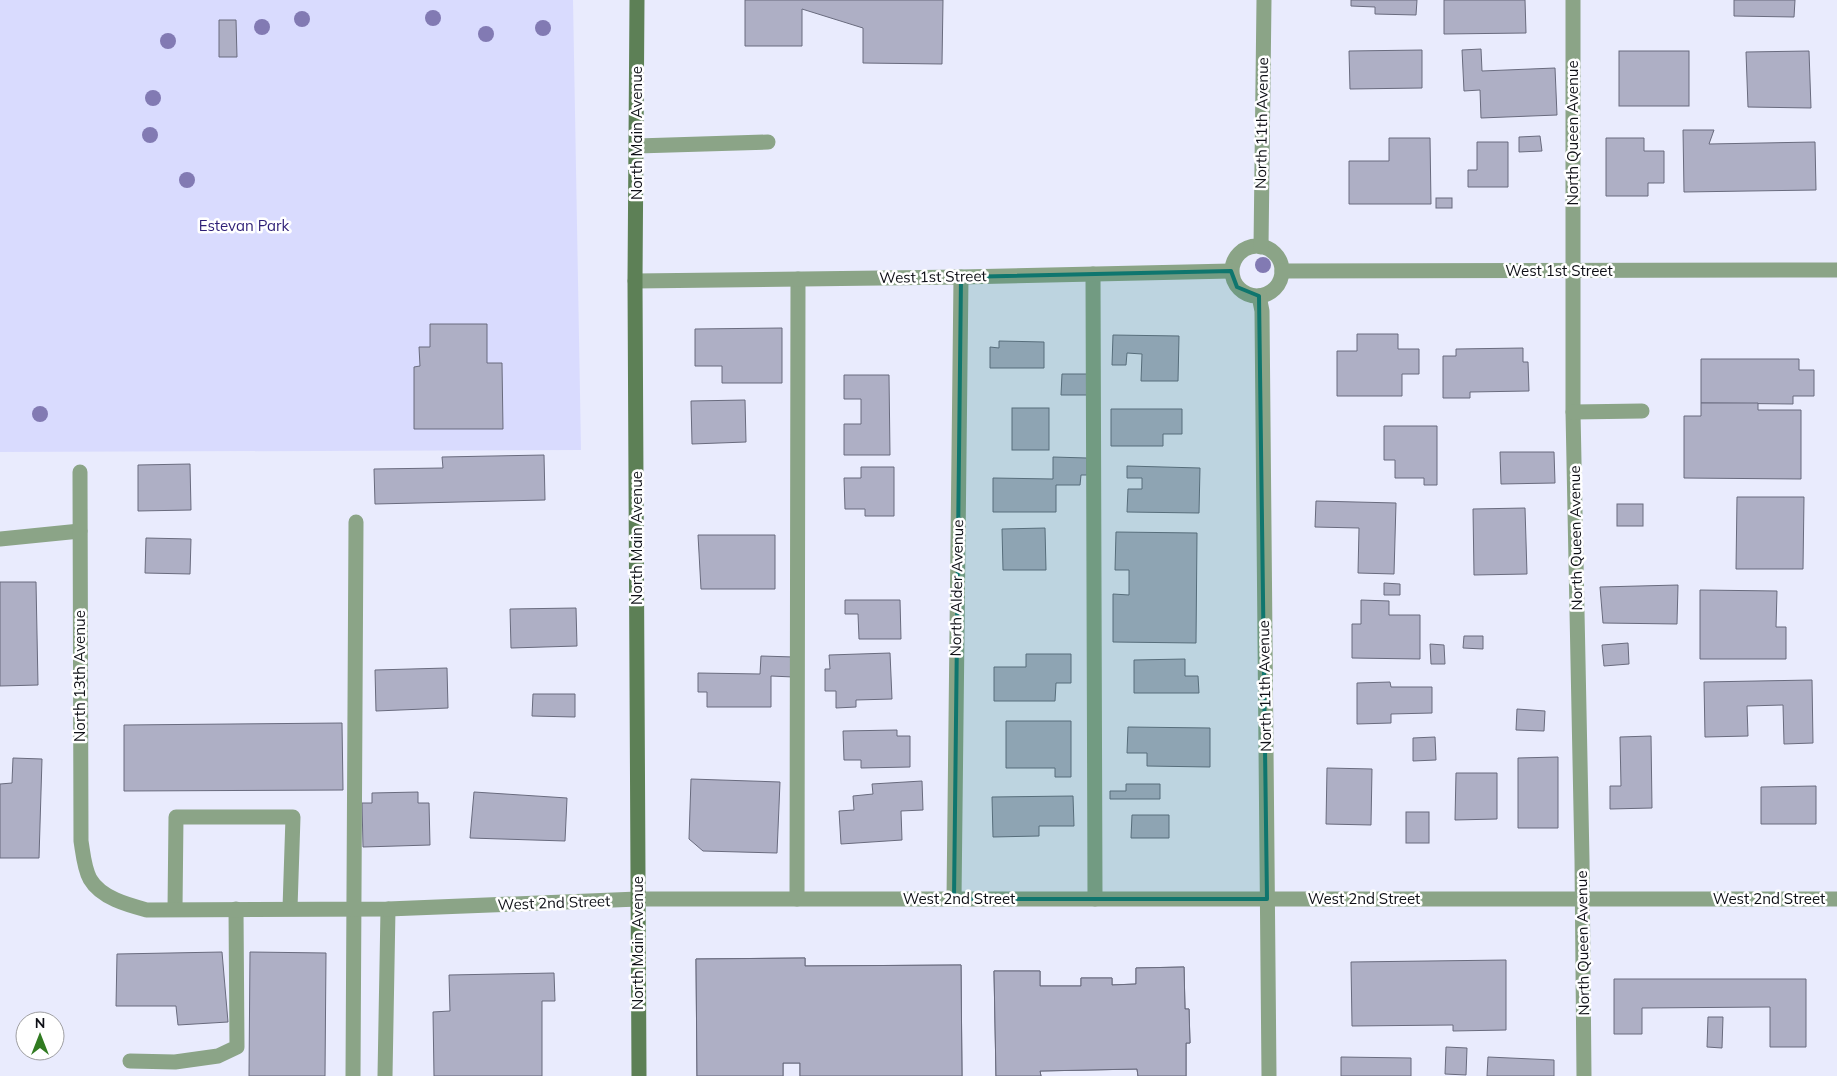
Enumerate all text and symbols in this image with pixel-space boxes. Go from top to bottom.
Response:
street label: North 11th Avenue [1251,57,1272,189]
street label: North Queen Avenue [1563,60,1582,206]
street label: North Main Avenue [627,66,646,200]
park label: Estevan Park [199,216,289,235]
street label: West 1st Street [1505,261,1613,280]
street label: West 1st Street [879,266,987,287]
street label: North Queen Avenue [1565,465,1586,611]
street label: North Main Avenue [627,471,646,605]
street label: North Alder Avenue [946,519,967,657]
street label: North 13th Avenue [70,610,89,742]
street label: North 11th Avenue [1254,620,1275,752]
street label: North Queen Avenue [1572,870,1593,1016]
street label: North Main Avenue [628,876,647,1010]
street label: West 2nd Street [903,889,1015,908]
street label: West 2nd Street [1308,889,1420,908]
street label: West 2nd Street [1713,889,1825,908]
street label: West 2nd Street [497,891,611,914]
north arrow [15,1011,65,1061]
text: N [35,1014,45,1032]

